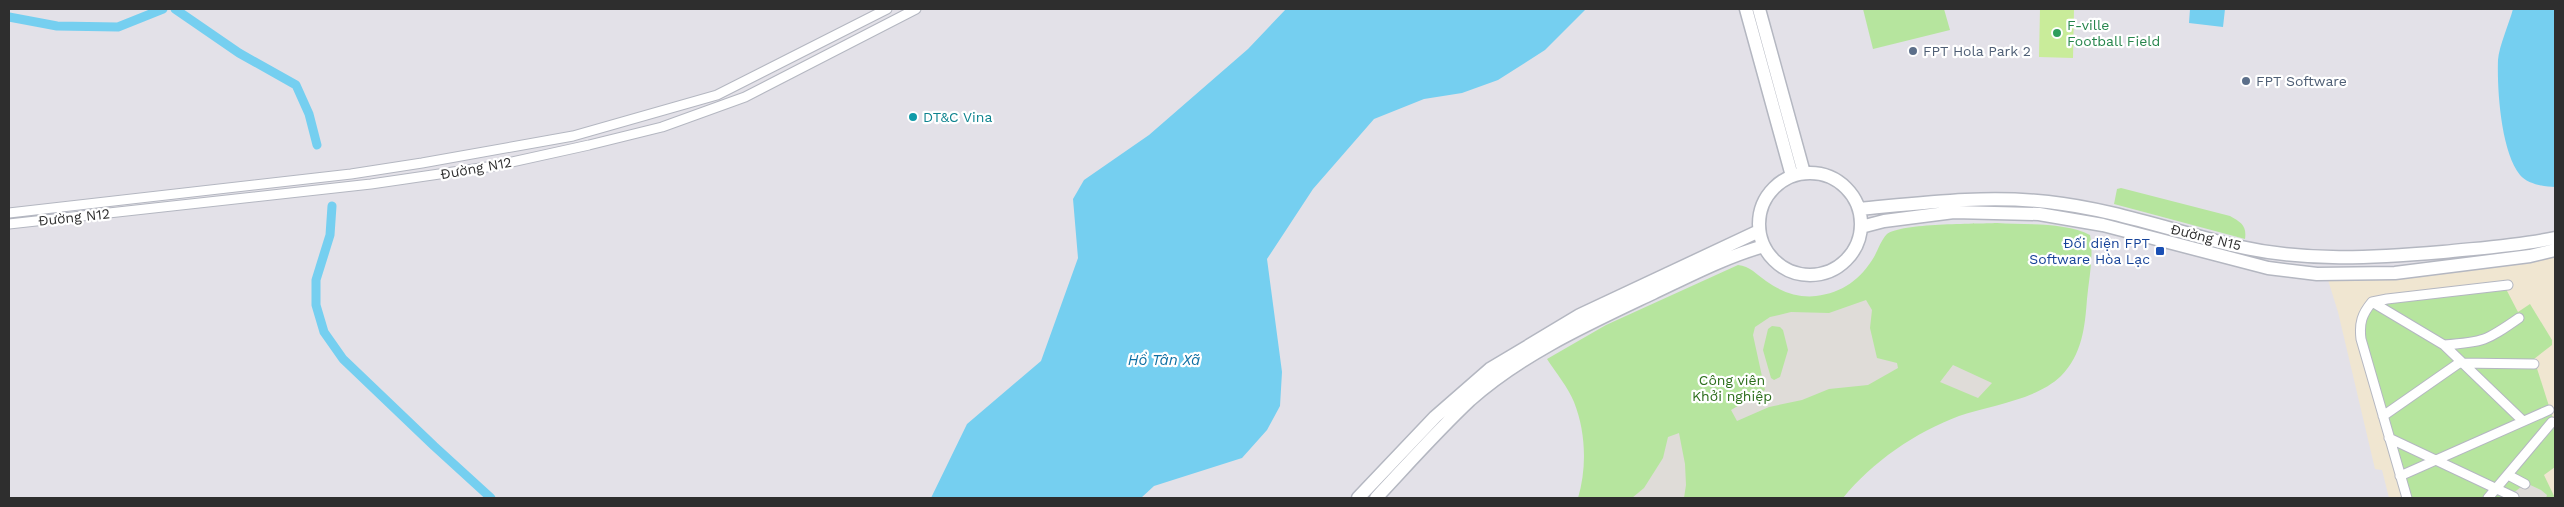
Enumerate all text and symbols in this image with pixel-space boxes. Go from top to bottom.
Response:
place label: F-ville Football Field [2067,17,2160,49]
marker: F-ville Football Field [2051,27,2063,39]
place label: FPT Hola Park 2 [1923,43,2031,59]
marker: FPT Hola Park 2 [1907,45,1919,57]
place label: FPT Software [2256,73,2347,89]
marker: FPT Software [2240,75,2252,87]
place label: DT&C Vina [923,109,992,125]
marker: DT&C Vina [907,111,919,123]
street label: Đường N12 [439,154,513,182]
street label: Đường N12 [37,205,111,229]
street label: Đường N15 [2169,221,2243,253]
place label: Đối diện FPT Software Hòa Lạc [2029,235,2151,267]
marker: Đối diện FPT Software Hòa Lạc [2154,245,2166,257]
water label: Hồ Tân Xã [1128,351,1200,369]
park label: Công viên Khởi nghiệp [1692,372,1772,404]

